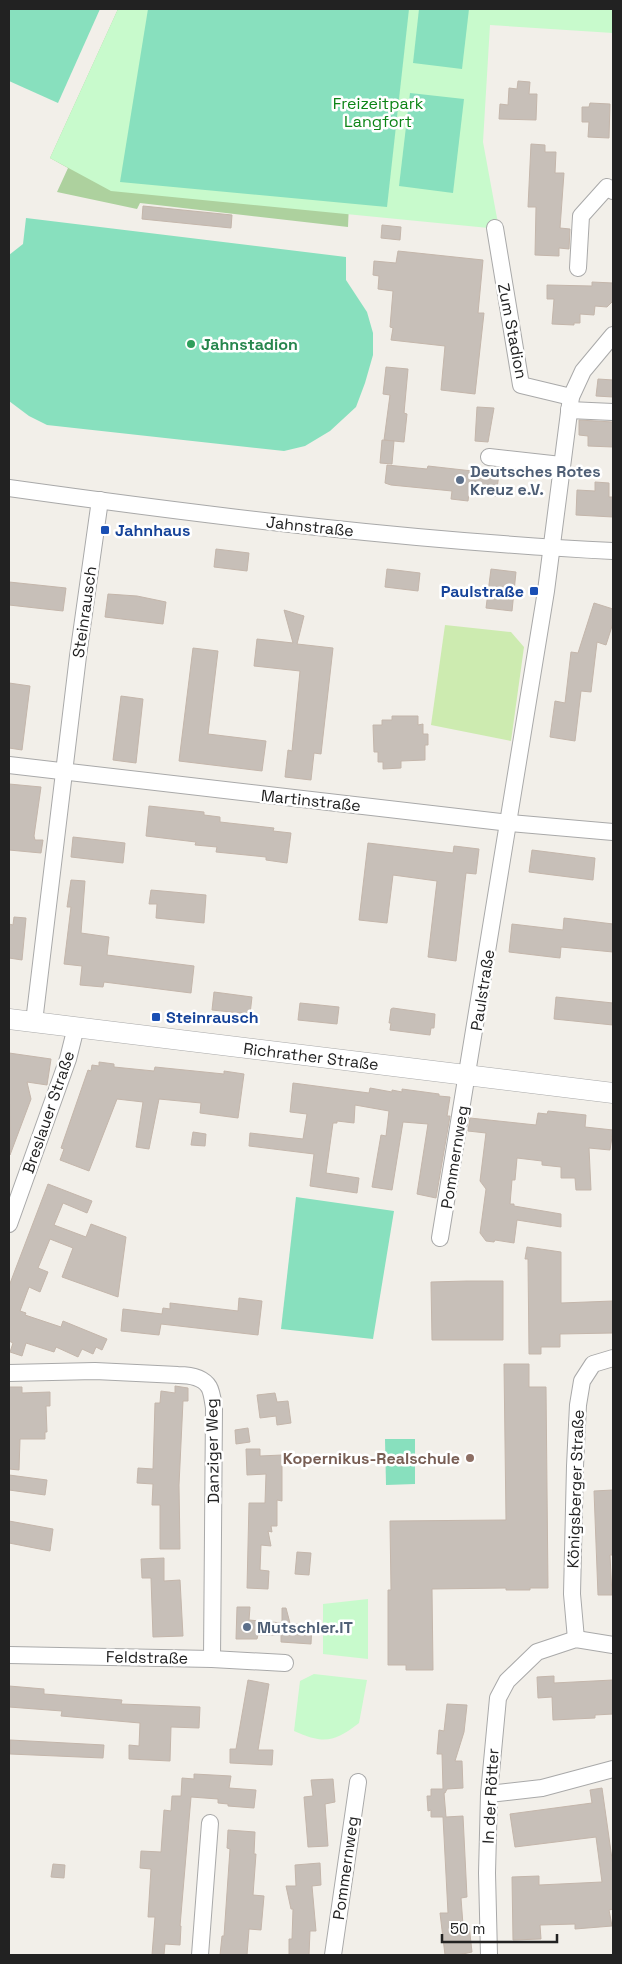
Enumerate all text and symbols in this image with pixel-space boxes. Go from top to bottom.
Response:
park label: Freizeitpark Langfort [333,93,424,132]
street label: Zum Stadion [493,282,532,381]
place label: Jahnstadion [201,334,298,355]
marker: Jahnstadion [185,338,197,350]
place label: Deutsches Rotes Kreuz e.V. [470,461,601,500]
marker: Deutsches Rotes Kreuz e.V. [454,474,466,486]
street label: Jahnstraße [265,511,355,542]
place label: Jahnhaus [115,520,190,541]
marker: Jahnhaus [99,524,111,536]
street label: Steinrausch [68,565,101,659]
place label: Paulstraße [441,581,524,602]
marker: Paulstraße [528,585,540,597]
street label: Martinstraße [260,785,362,816]
street label: Paulstraße [466,948,499,1032]
place label: Steinrausch [166,1007,259,1028]
marker: Steinrausch [150,1011,162,1023]
street label: Richrather Straße [242,1038,380,1075]
street label: Breslauer Straße [18,1048,79,1176]
street label: Pommernweg [436,1104,473,1210]
street label: Danziger Weg [201,1398,224,1504]
street label: Königsberger Straße [562,1409,589,1569]
place label: Kopernikus-Realschule [283,1448,460,1469]
marker: Kopernikus-Realschule [464,1452,476,1464]
place label: Mutschler.IT [257,1617,353,1638]
marker: Mutschler.IT [241,1621,253,1633]
street label: Feldstraße [106,1646,188,1669]
street label: In der Rötter [478,1748,503,1844]
street label: Pommernweg [328,1815,363,1921]
scale bar [442,1912,557,1944]
text: 50 m [450,1919,485,1938]

